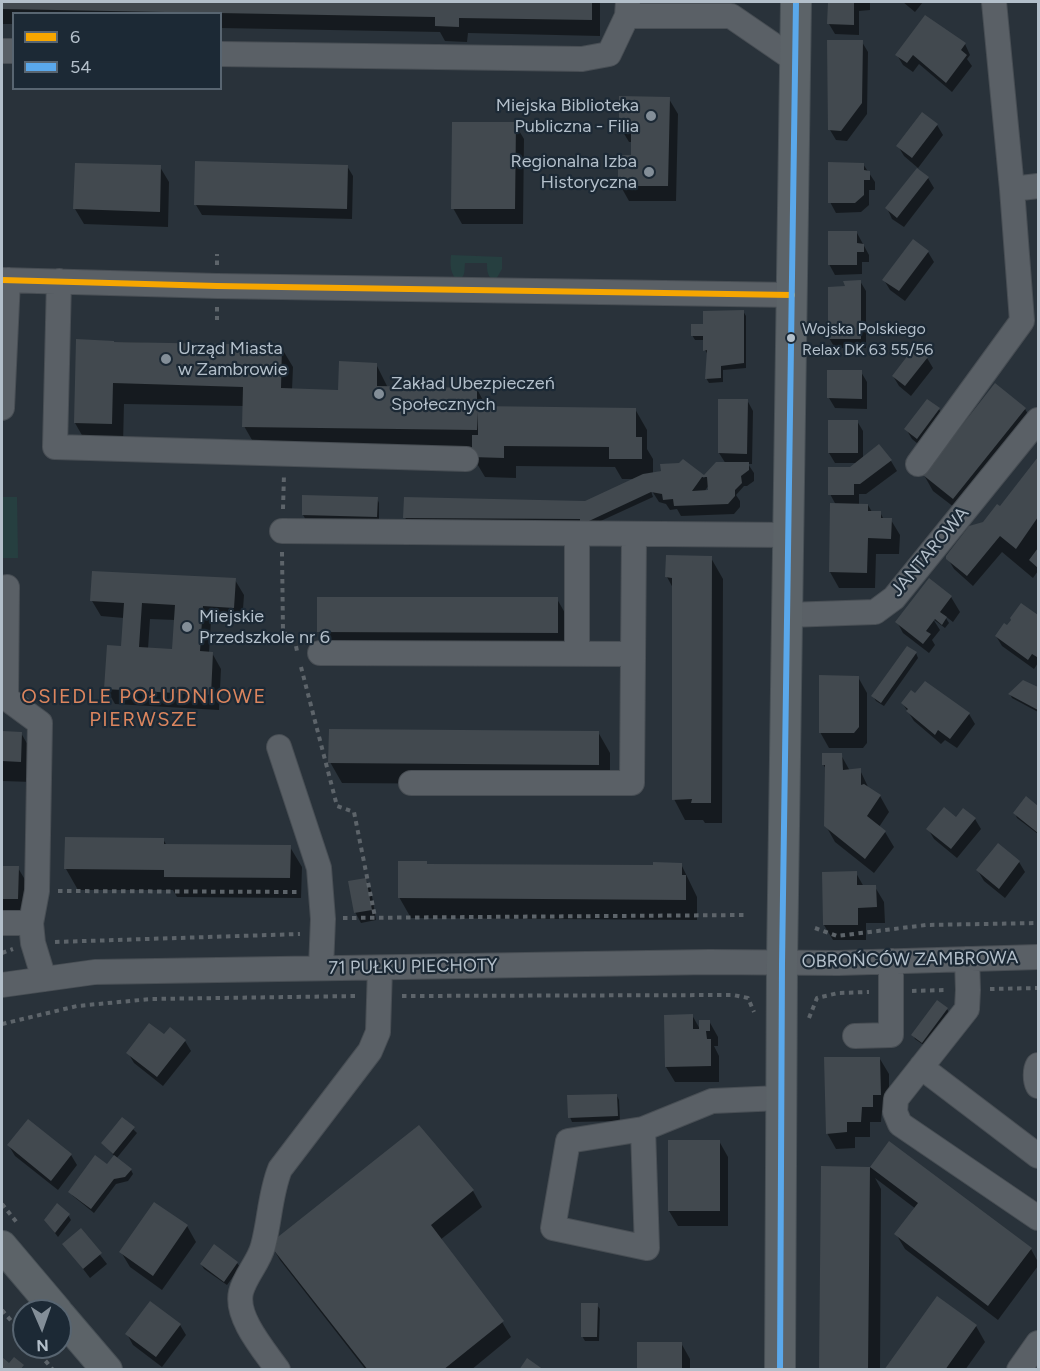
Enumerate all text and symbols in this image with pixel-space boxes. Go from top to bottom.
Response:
legend [12,12,222,90]
text: 6 [70,26,80,48]
text: 54 [70,56,92,78]
place label: Miejska Biblioteka Publiczna - Filia [496,95,639,138]
marker: Miejska Biblioteka Publiczna - Filia [644,109,658,123]
place label: Regionalna Izba Historyczna [510,151,637,194]
marker: Regionalna Izba Historyczna [642,165,656,179]
place label: Wojska Polskiego Relax DK 63 55/56 [802,319,933,357]
marker: Wojska Polskiego Relax DK 63 55/56 [785,332,797,344]
place label: Urząd Miasta w Zambrowie [178,338,288,380]
marker: Urząd Miasta w Zambrowie [159,352,173,366]
place label: Zakład Ubezpieczeń Społecznych [391,373,555,416]
marker: Zakład Ubezpieczeń Społecznych [372,387,386,401]
street label: JANTAROWA [886,503,974,601]
place label: Miejskie Przedszkole nr 6 [199,606,330,648]
marker: Miejskie Przedszkole nr 6 [180,620,194,634]
district label: OSIEDLE POŁUDNIOWE PIERWSZE [21,685,267,732]
street label: OBROŃCÓW ZAMBROWA [802,947,1018,973]
street label: 71 PUŁKU PIECHOTY [328,955,498,979]
north arrow [12,1299,72,1359]
text: N [36,1336,49,1355]

